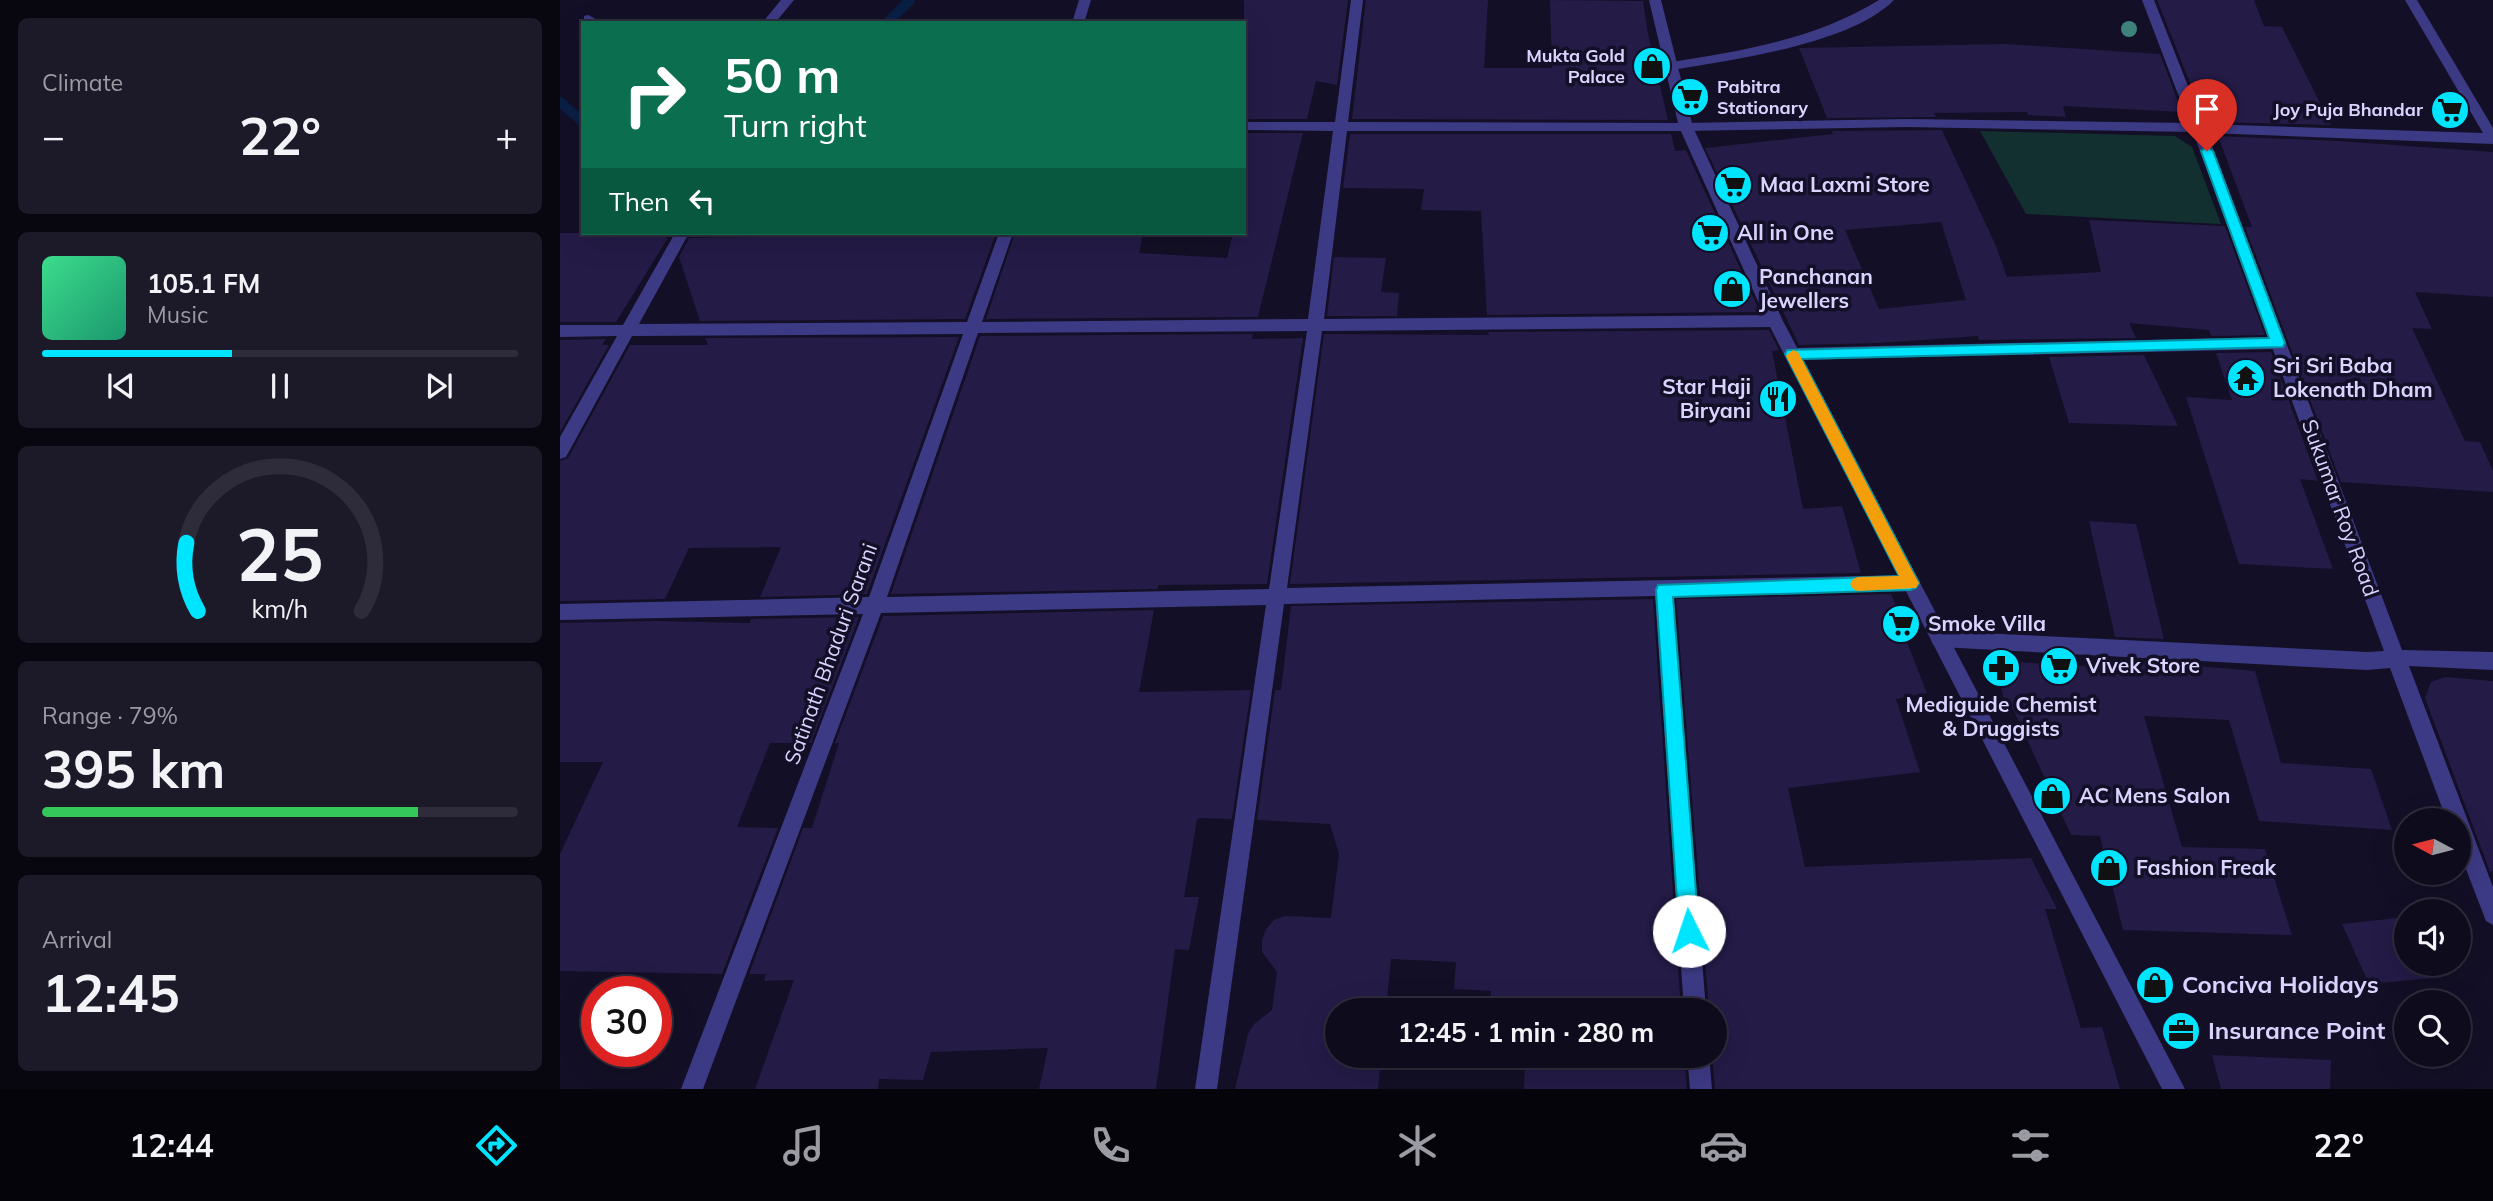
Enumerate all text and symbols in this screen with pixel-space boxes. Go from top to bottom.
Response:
text: 50 m [724,44,840,105]
place label: Mukta Gold Palace [1526,44,1625,88]
shop icon: Mukta Gold Palace [1631,45,1673,87]
icon: right [609,49,700,140]
text: Climate [42,68,123,97]
place label: Pabitra Stationary [1717,75,1808,119]
supermarket icon: Pabitra Stationary [1669,76,1711,118]
pin [2177,79,2237,151]
supermarket icon: Joy Puja Bhandar [2429,89,2471,131]
icon: arrive [2188,90,2226,128]
place label: Joy Puja Bhandar [2273,98,2424,121]
text: 22° [239,103,321,168]
text: Turn right [724,105,867,145]
text: − [42,112,65,160]
text: + [495,112,518,160]
supermarket icon: Maa Laxmi Store [1712,164,1754,206]
place label: Maa Laxmi Store [1760,171,1930,197]
icon: left [683,182,721,220]
text: Then [609,185,669,218]
supermarket icon: All in One [1689,212,1731,254]
place label: All in One [1737,219,1834,245]
place label: Panchanan Jewellers [1759,263,1873,313]
text: 105.1 FM [147,267,260,300]
shop icon: Panchanan Jewellers [1711,268,1753,310]
text: Music [147,300,208,329]
place label: Sri Sri Baba Lokenath Dham [2273,352,2433,402]
temple icon: Sri Sri Baba Lokenath Dham [2225,357,2267,399]
icon: previous [102,367,140,405]
icon: pause [261,367,299,405]
icon: next [420,367,458,405]
place label: Star Haji Biryani [1662,373,1751,423]
restaurant icon: Star Haji Biryani [1757,378,1799,420]
street label: Sukumar Roy Road [2297,416,2385,600]
text: 25 [236,508,324,599]
street label: Satinath Bhaduri Sarani [778,540,882,768]
text: km/h [252,592,308,623]
supermarket icon: Smoke Villa [1880,603,1922,645]
place label: Smoke Villa [1928,610,2046,636]
supermarket icon: Vivek Store [2038,645,2080,687]
pharmacy icon: Mediguide Chemist & Druggists [1980,647,2022,689]
place label: Vivek Store [2085,652,2200,678]
place label: Mediguide Chemist & Druggists [1906,691,2096,741]
text: Range · 79% [42,701,178,730]
text: 395 km [42,736,225,801]
shop icon: AC Mens Salon [2031,775,2073,817]
place label: AC Mens Salon [2079,782,2230,808]
north arrow [2394,808,2471,886]
map controls [2394,808,2471,1067]
shop icon: Fashion Freak [2088,847,2130,889]
place label: Fashion Freak [2136,854,2277,880]
position arrow [1652,894,1726,968]
button: sound [2394,899,2471,976]
text: Arrival [42,925,112,954]
text: 12:45 [42,960,180,1025]
shop icon: Conciva Holidays [2134,964,2176,1006]
place label: Conciva Holidays [2182,969,2379,999]
speed limit sign: 30 [581,976,672,1067]
button: search [2394,990,2471,1067]
office icon: Insurance Point [2160,1010,2202,1052]
place label: Insurance Point [2208,1015,2385,1045]
text: 12:45 · 1 min · 280 m [1398,1016,1654,1049]
icon: directions [472,1121,521,1170]
icon: music [779,1121,828,1170]
icon: phone [1086,1121,1135,1170]
icon: climate [1393,1121,1442,1170]
icon: car [1699,1121,1748,1170]
icon: filters [2006,1121,2055,1170]
text: 12:44 [129,1125,214,1165]
text: 22° [2313,1125,2364,1165]

